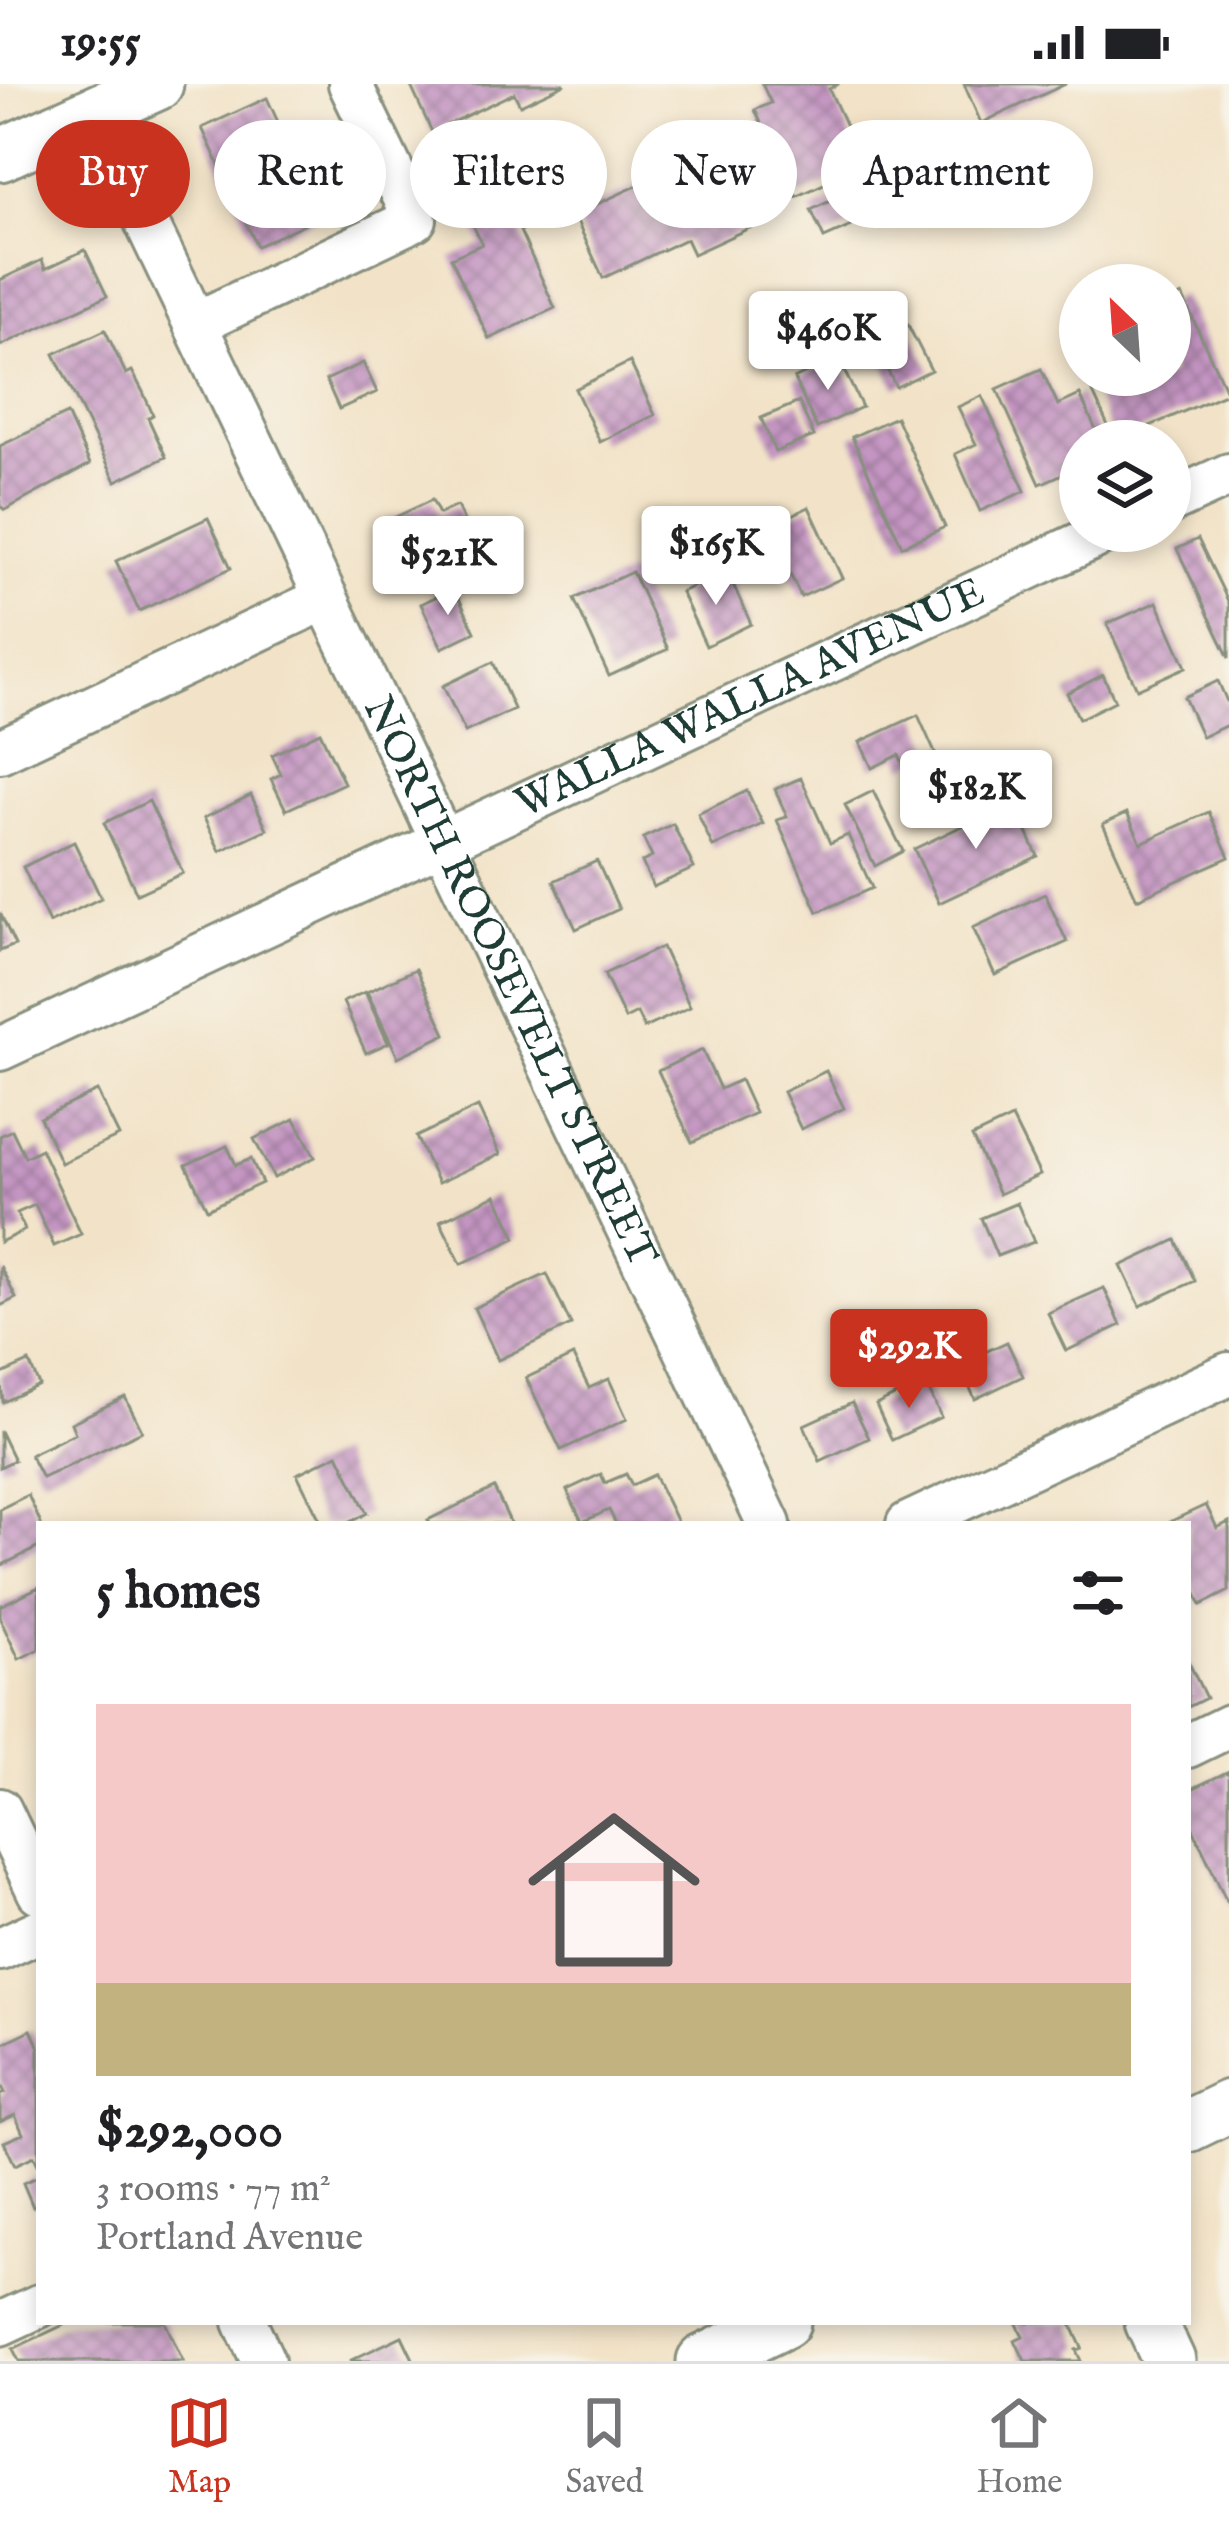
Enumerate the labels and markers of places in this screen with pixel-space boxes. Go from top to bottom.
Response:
pin: $460K [744,291,912,393]
pin: $165K [632,506,800,608]
pin: $521K [364,516,532,618]
pin: $182K [892,750,1060,852]
pin: $292K [825,1309,993,1411]

